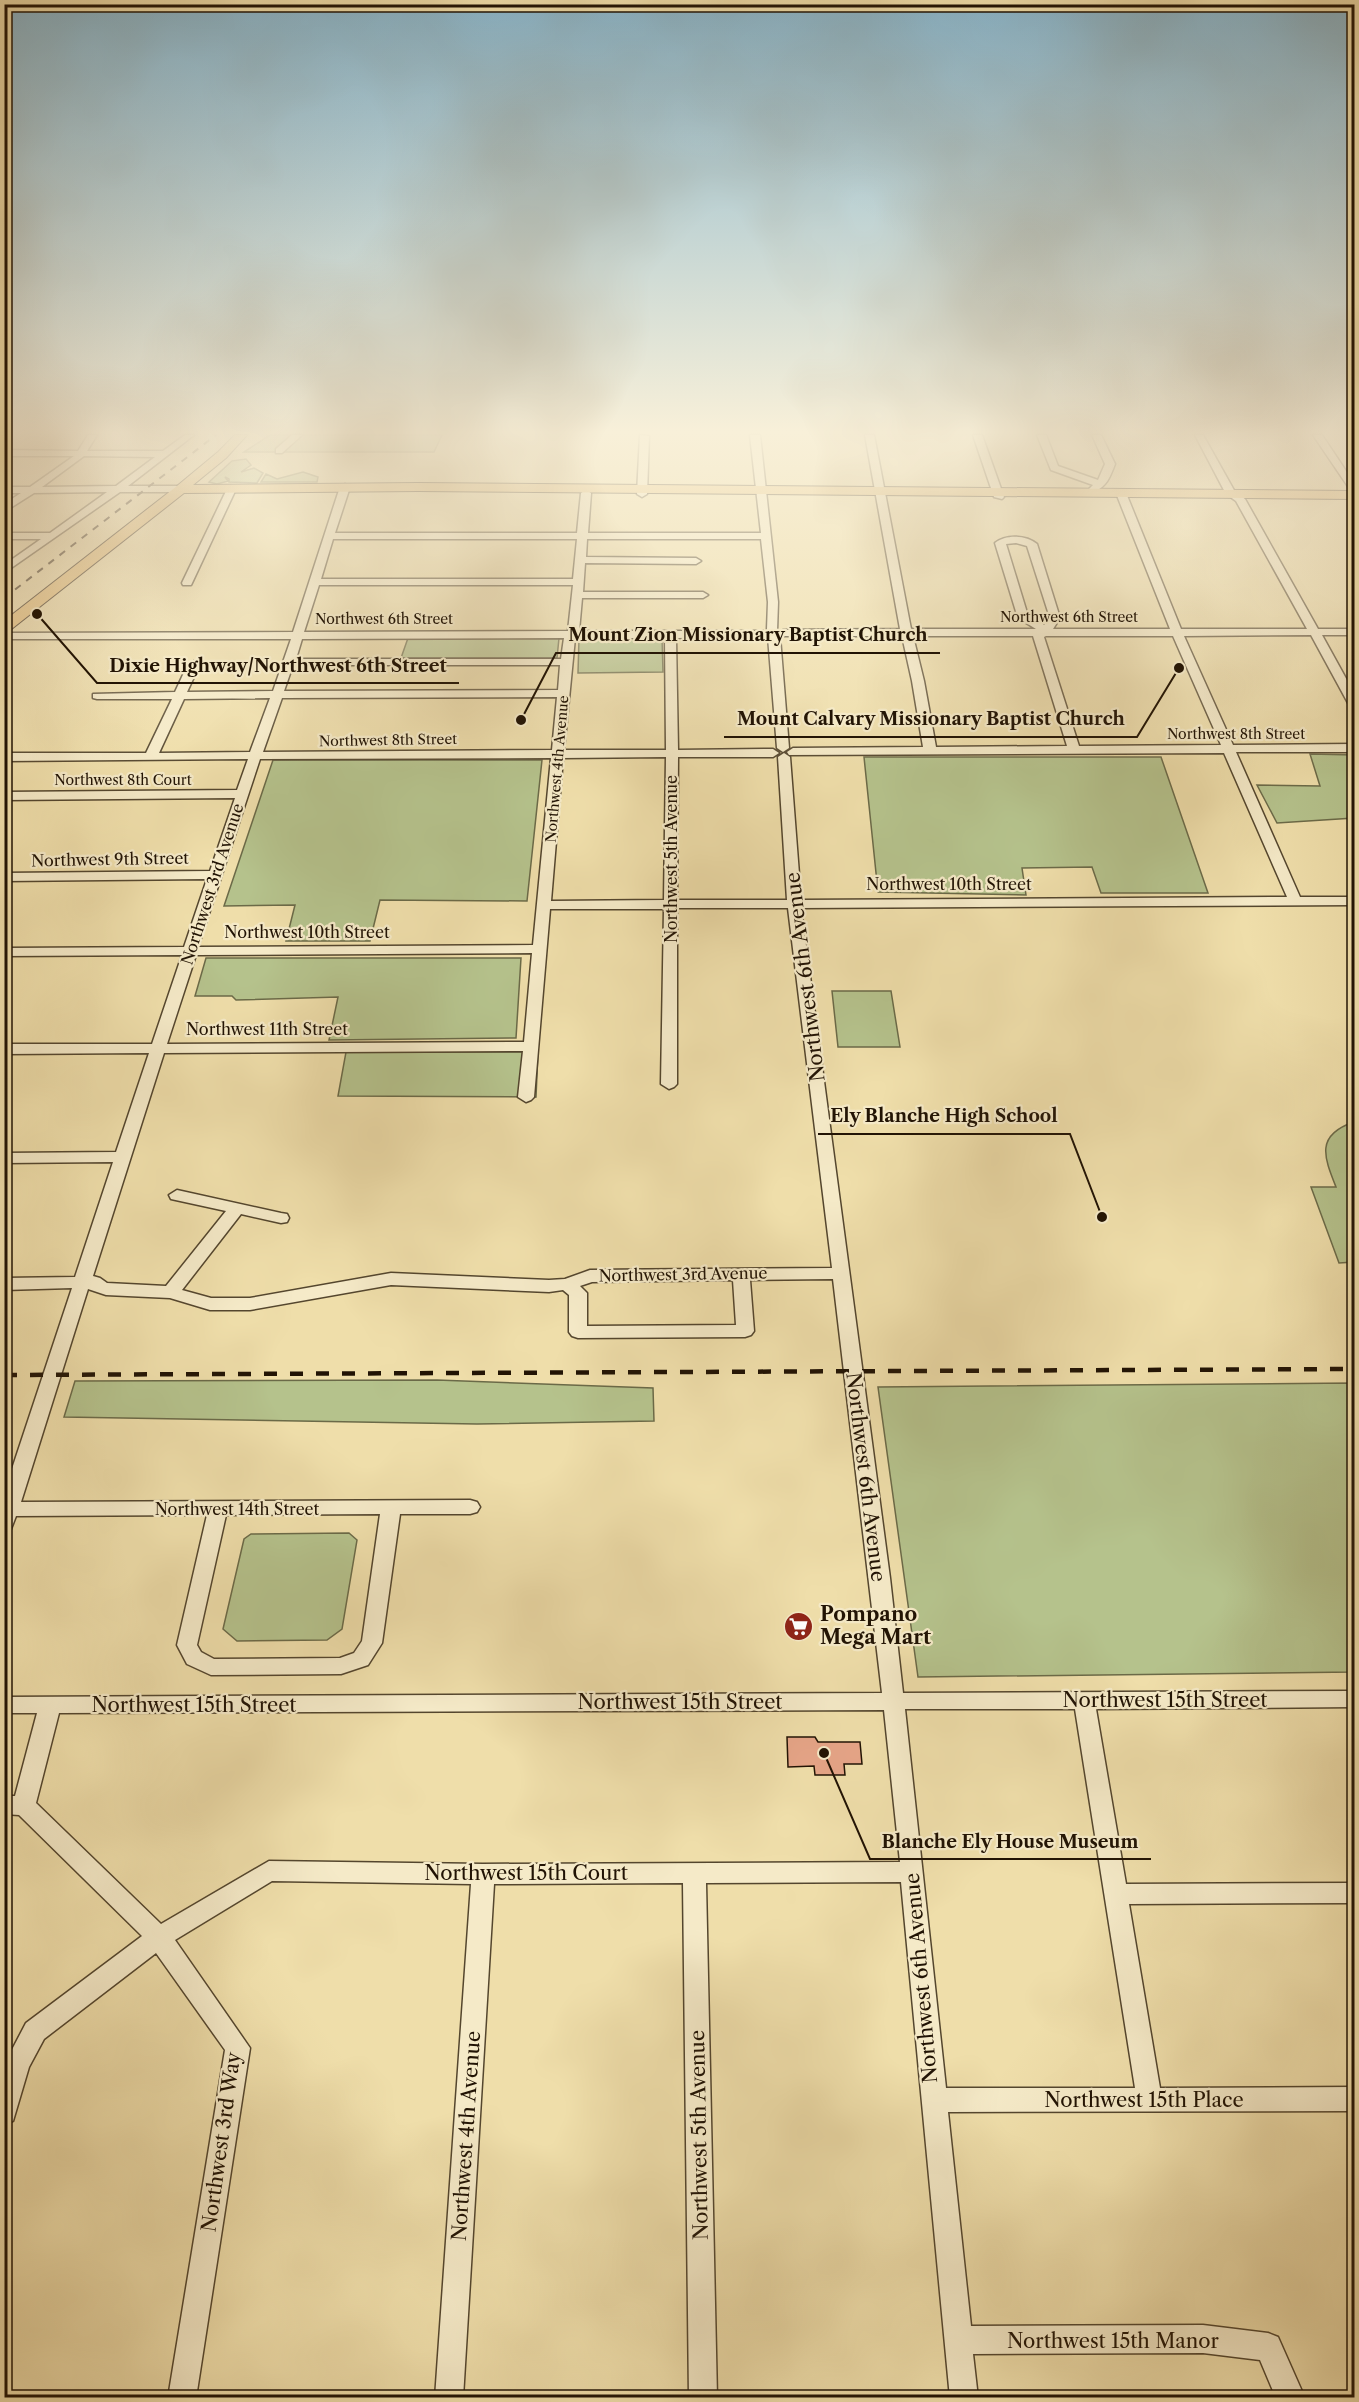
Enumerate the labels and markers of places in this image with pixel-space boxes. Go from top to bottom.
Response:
callout: Mount Zion Missionary Baptist Church [556,617,940,653]
callout: Dixie Highway/Northwest 6th Street [97,647,459,683]
callout: Mount Calvary Missionary Baptist Church [724,701,1137,737]
callout: Ely Blanche High School [818,1098,1070,1134]
place label: Pompano Mega Mart [820,1602,931,1649]
supermarket icon: Pompano Mega Mart [783,1610,815,1642]
callout: Blanche Ely House Museum [870,1823,1151,1859]

